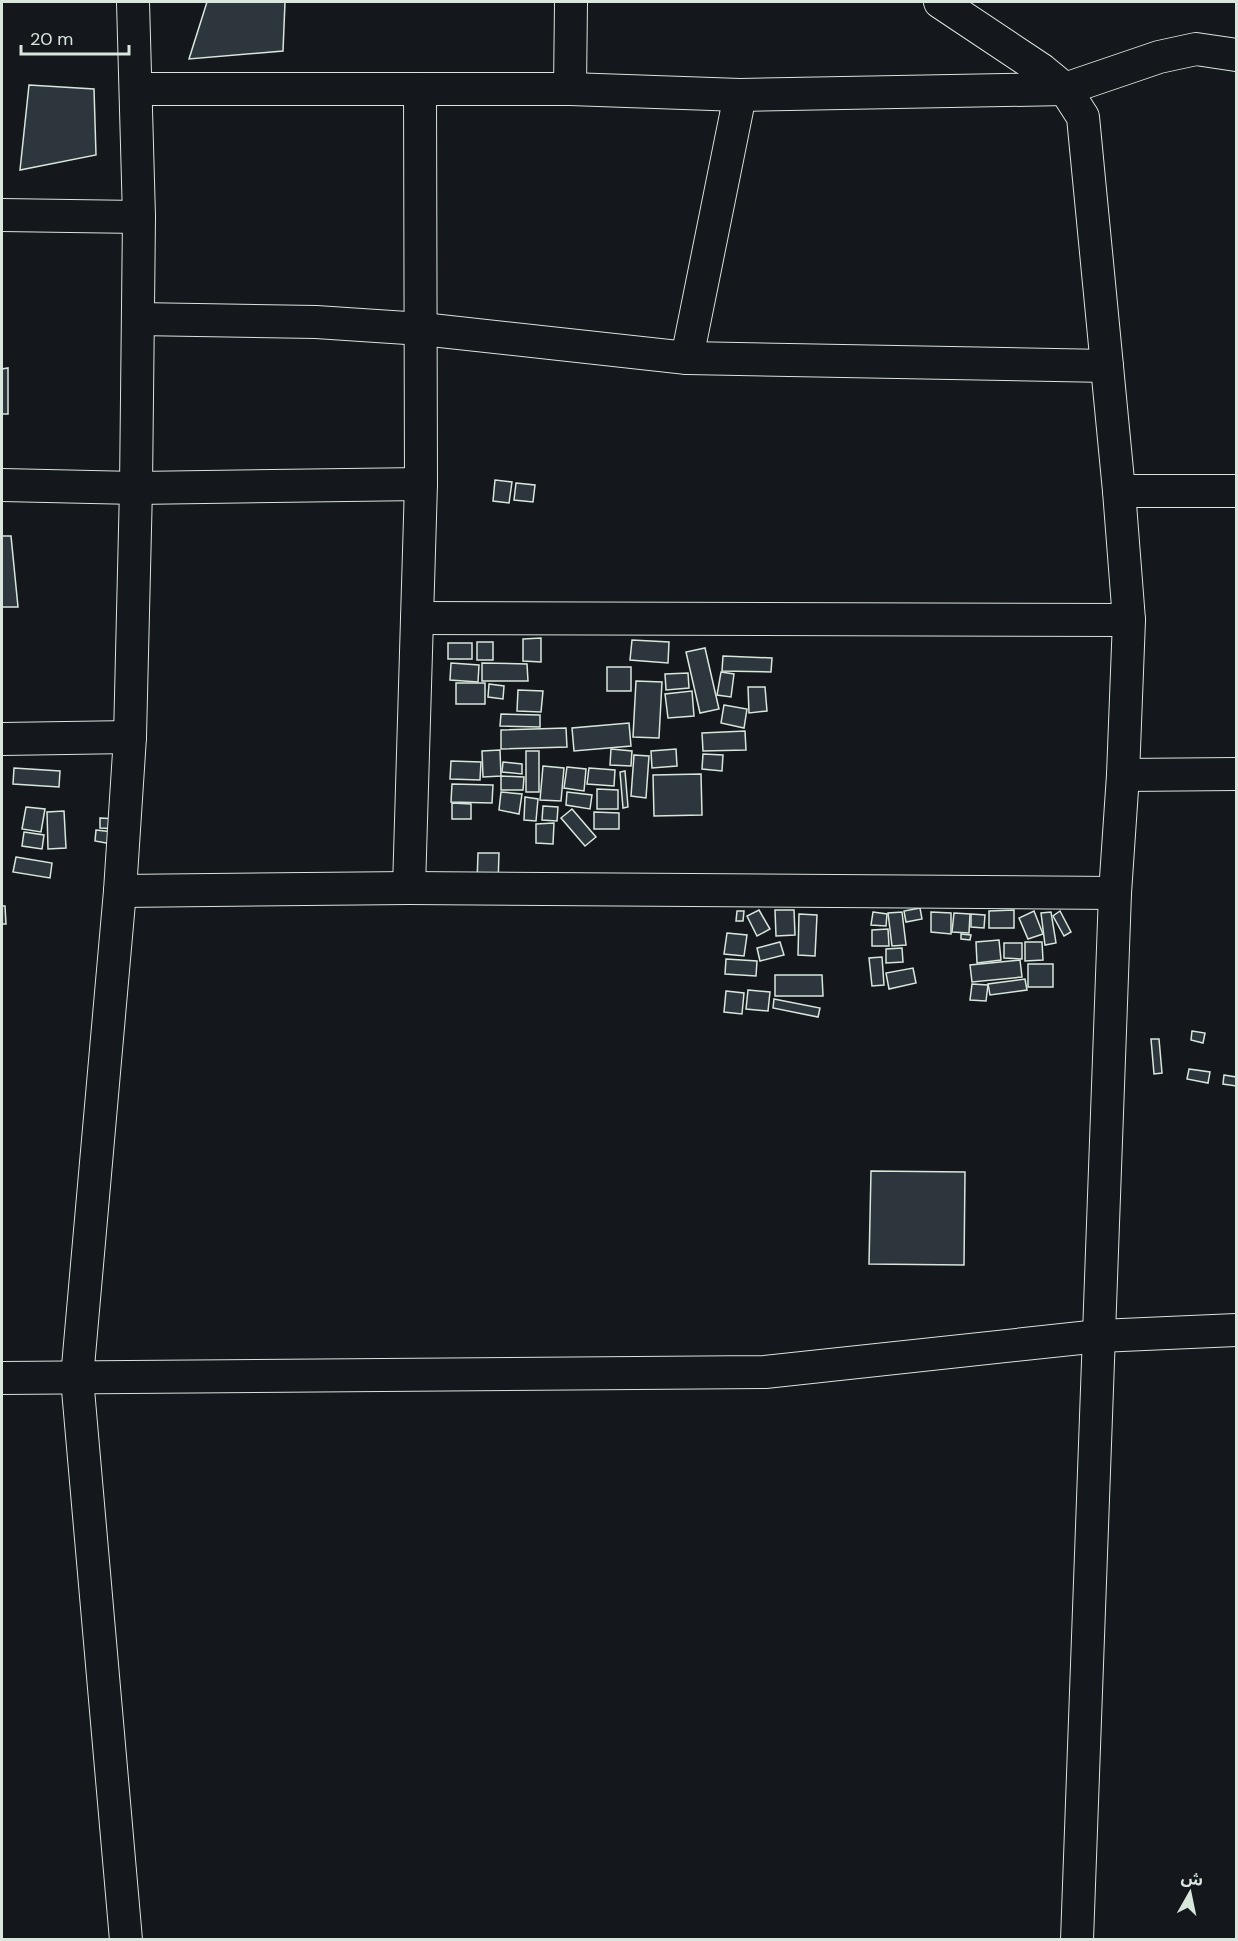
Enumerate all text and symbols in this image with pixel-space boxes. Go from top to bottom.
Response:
scale bar [21,18,129,56]
text: 20 m [30,27,73,51]
north arrow [1160,1863,1220,1923]
text: ش [1180,1867,1205,1891]

